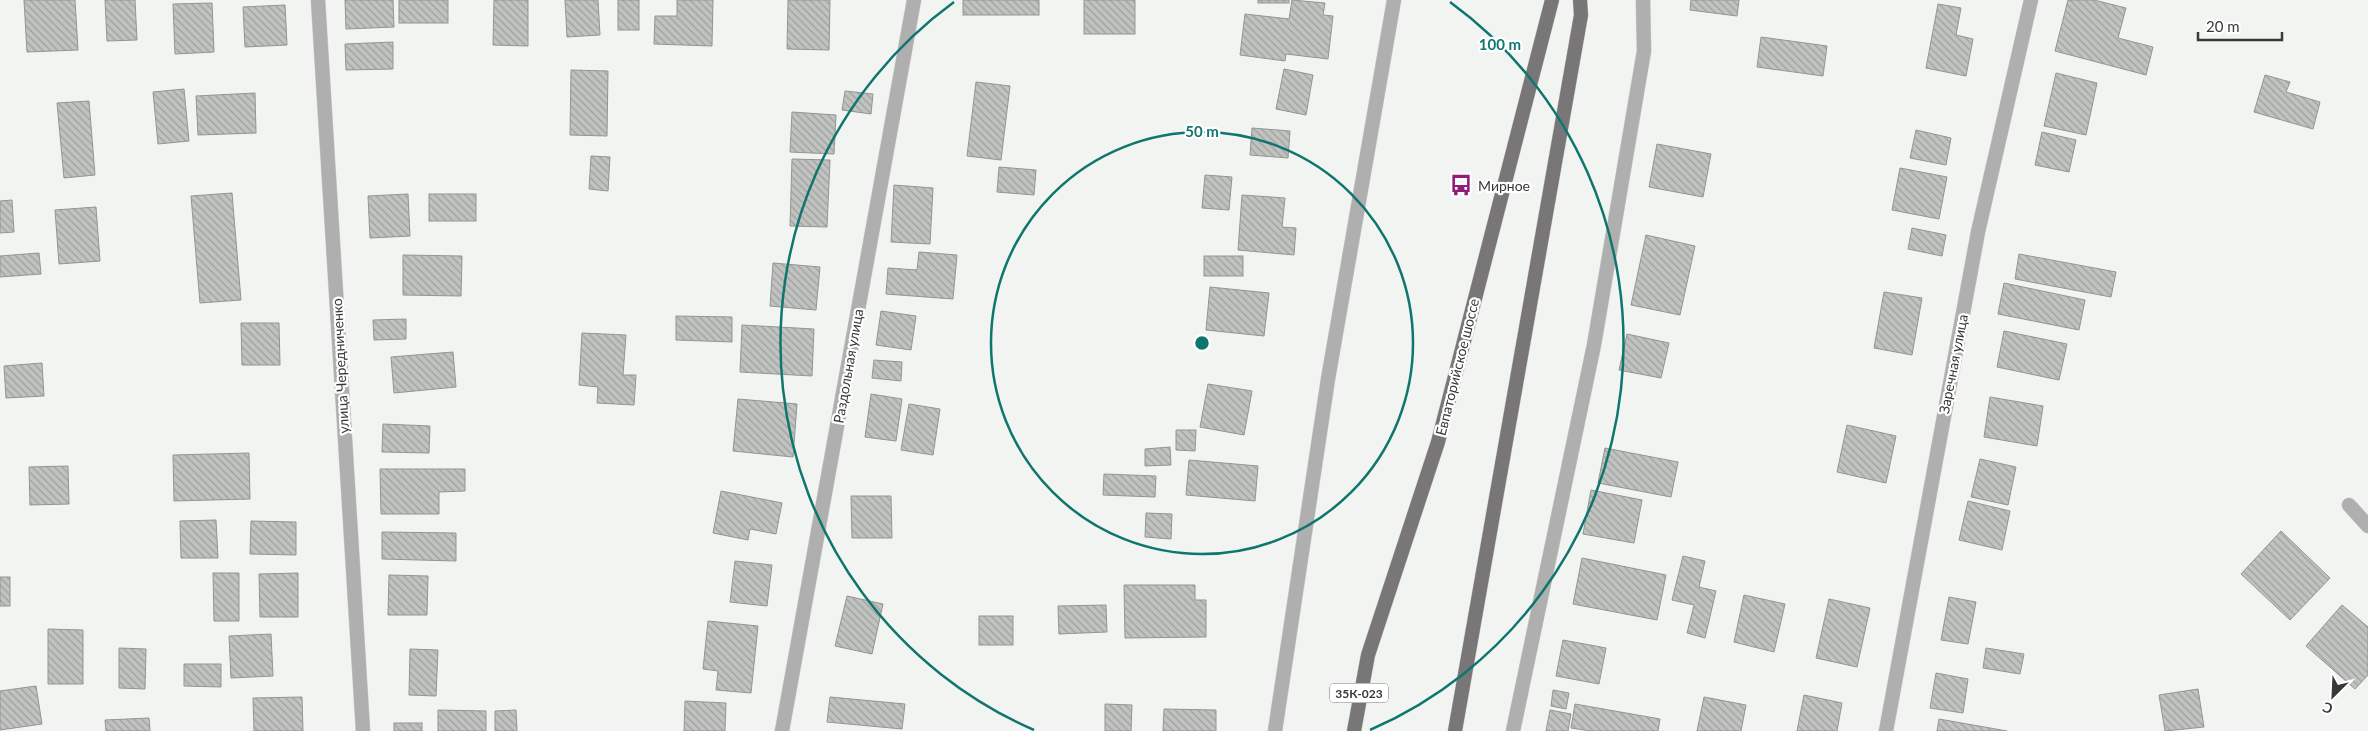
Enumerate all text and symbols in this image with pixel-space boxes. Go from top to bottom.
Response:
scale bar [2198,10,2282,42]
text: 20 m [2206,17,2240,35]
text: 100 m [1479,35,1521,53]
text: 50 m [1185,122,1219,140]
bus stop icon: Мирное [1448,172,1474,198]
place label: Мирное [1478,177,1530,194]
street label: Евпаторийское шоссе [1432,297,1482,437]
street label: улица Чередниченко [328,298,352,434]
street label: Раздольная улица [830,307,866,425]
street label: Заречная улица [1935,313,1971,415]
centre of rings [1193,334,1211,352]
north arrow [2308,671,2358,721]
road number: 35К-023 [1330,684,1388,702]
text: С [2319,698,2335,718]

